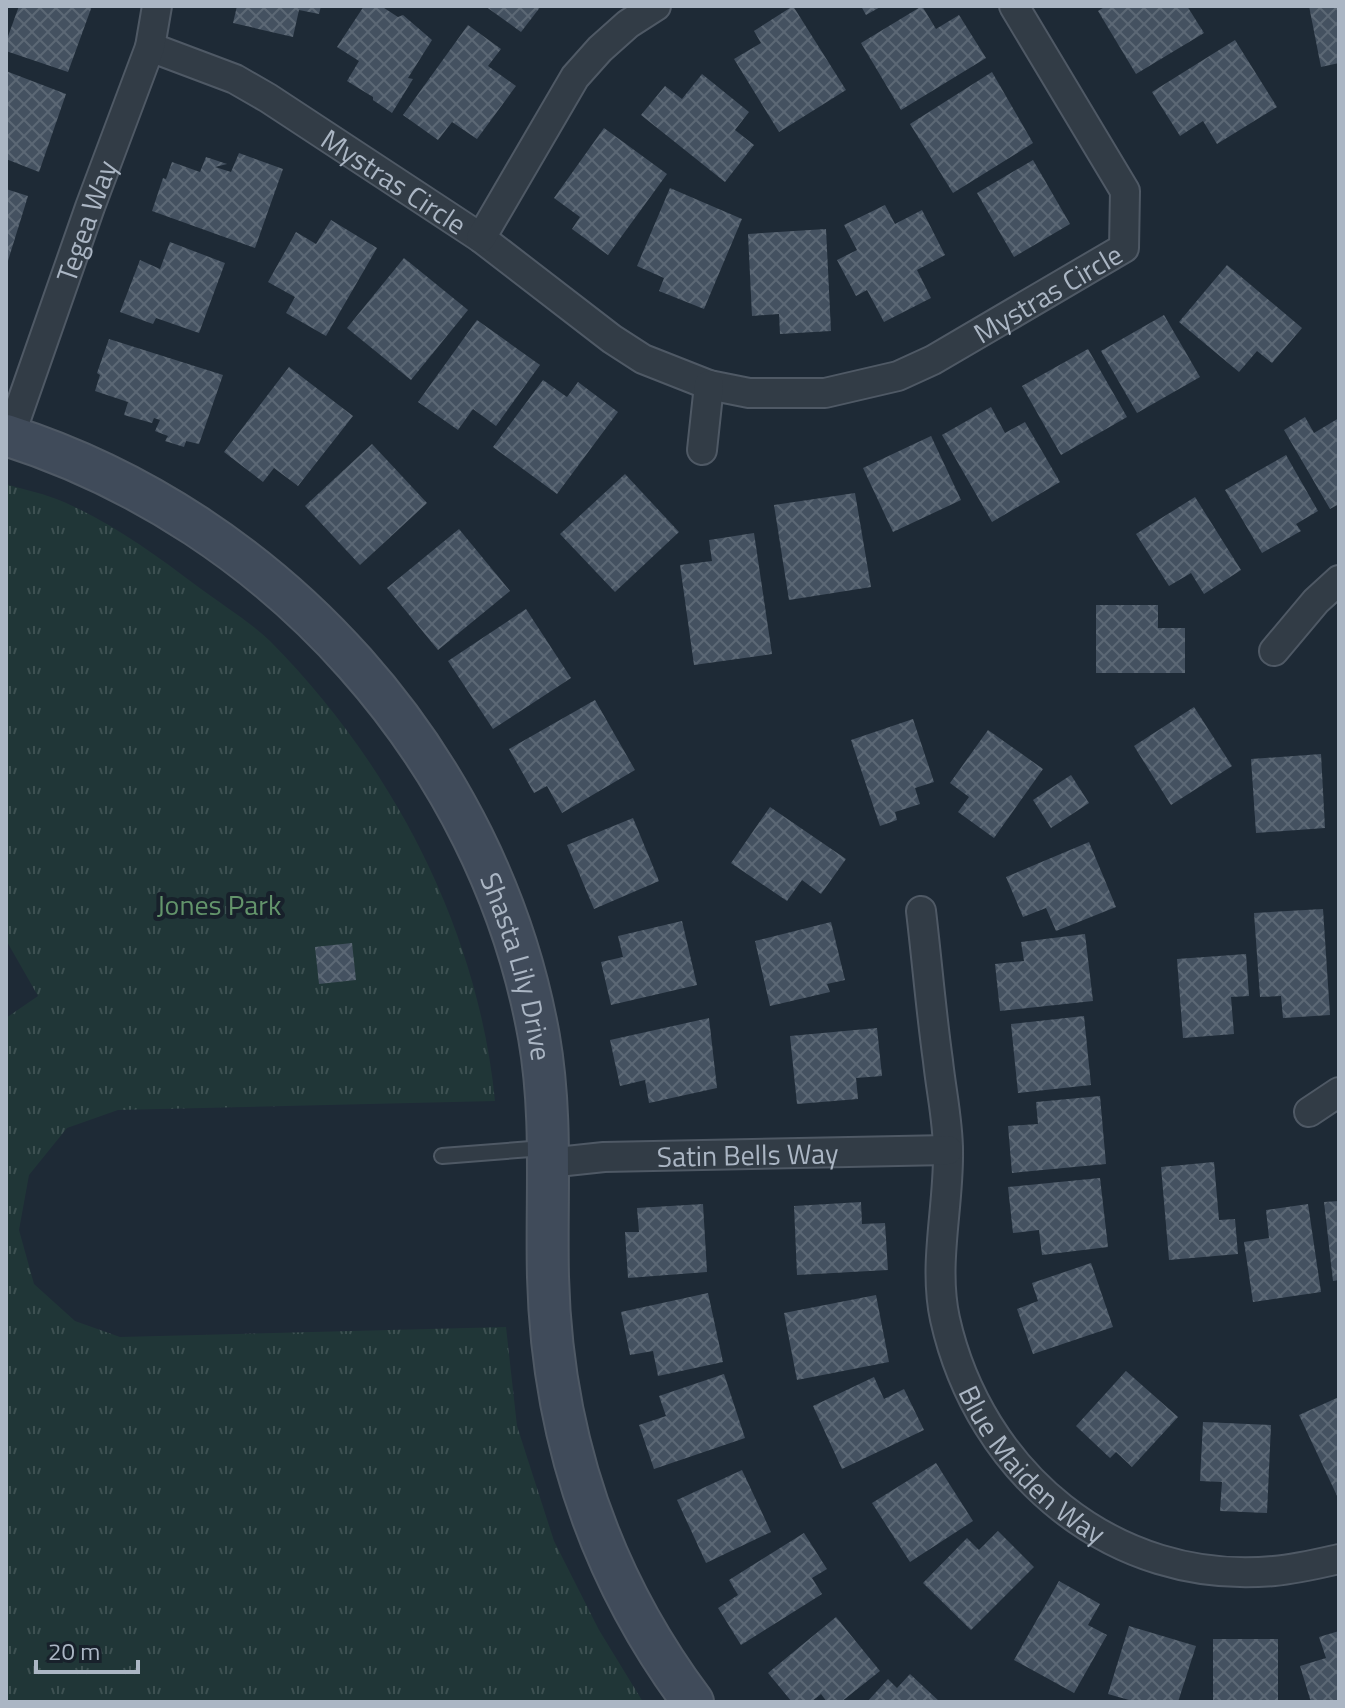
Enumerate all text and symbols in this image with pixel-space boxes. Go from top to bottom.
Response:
street label: Mystras Circle [313,117,476,245]
street label: Tegea Way [44,154,127,288]
street label: Mystras Circle [965,232,1130,353]
street label: Shasta Lily Drive [470,865,564,1063]
park label: Jones Park [157,883,281,926]
street label: Satin Bells Way [656,1131,839,1177]
street label: Blue Maiden Way [948,1377,1114,1554]
scale bar [36,1624,138,1674]
text: 20 m [48,1633,100,1669]

